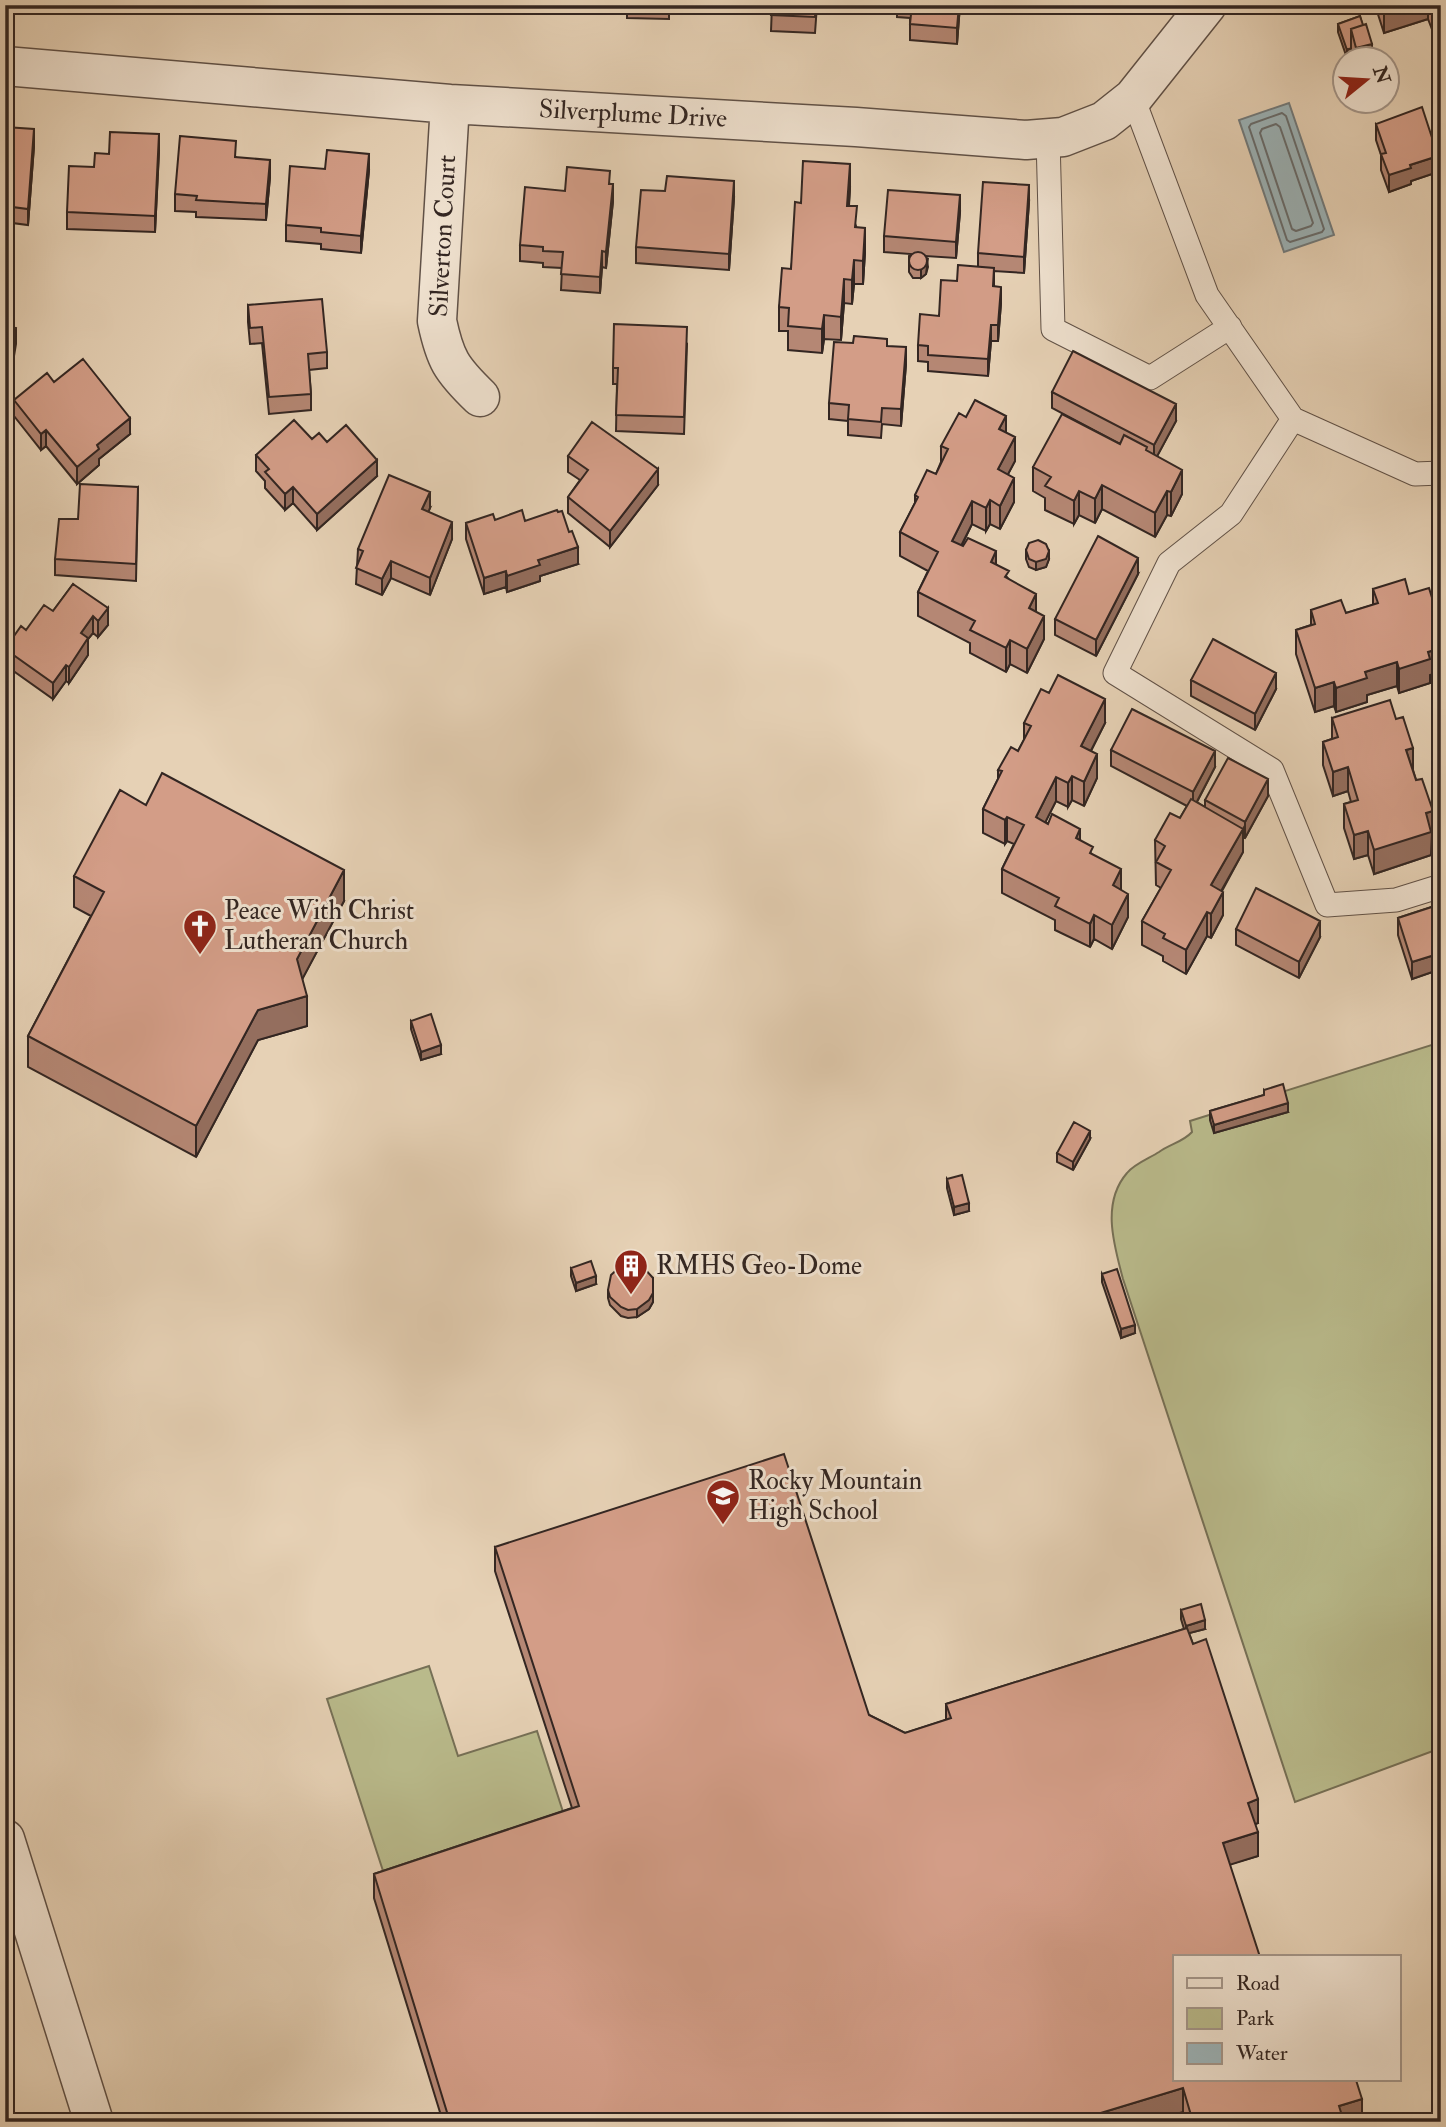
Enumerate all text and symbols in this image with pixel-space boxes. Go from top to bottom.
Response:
north arrow [1330,46,1400,116]
text: N [1367,62,1396,88]
street label: Silverplume Drive [538,93,728,136]
street label: Silverton Court [423,154,463,318]
place label: Peace With Christ Lutheran Church [224,895,414,957]
church icon: Peace With Christ Lutheran Church [181,907,219,956]
building icon: RMHS Geo-Dome [612,1247,650,1296]
place label: RMHS Geo-Dome [656,1250,862,1282]
place label: Rocky Mountain High School [748,1465,922,1527]
school or university icon: Rocky Mountain High School [704,1477,742,1526]
legend [1173,1955,1400,2082]
text: Road [1236,1970,1281,1997]
text: Park [1236,2005,1274,2032]
text: Water [1235,2040,1288,2067]

